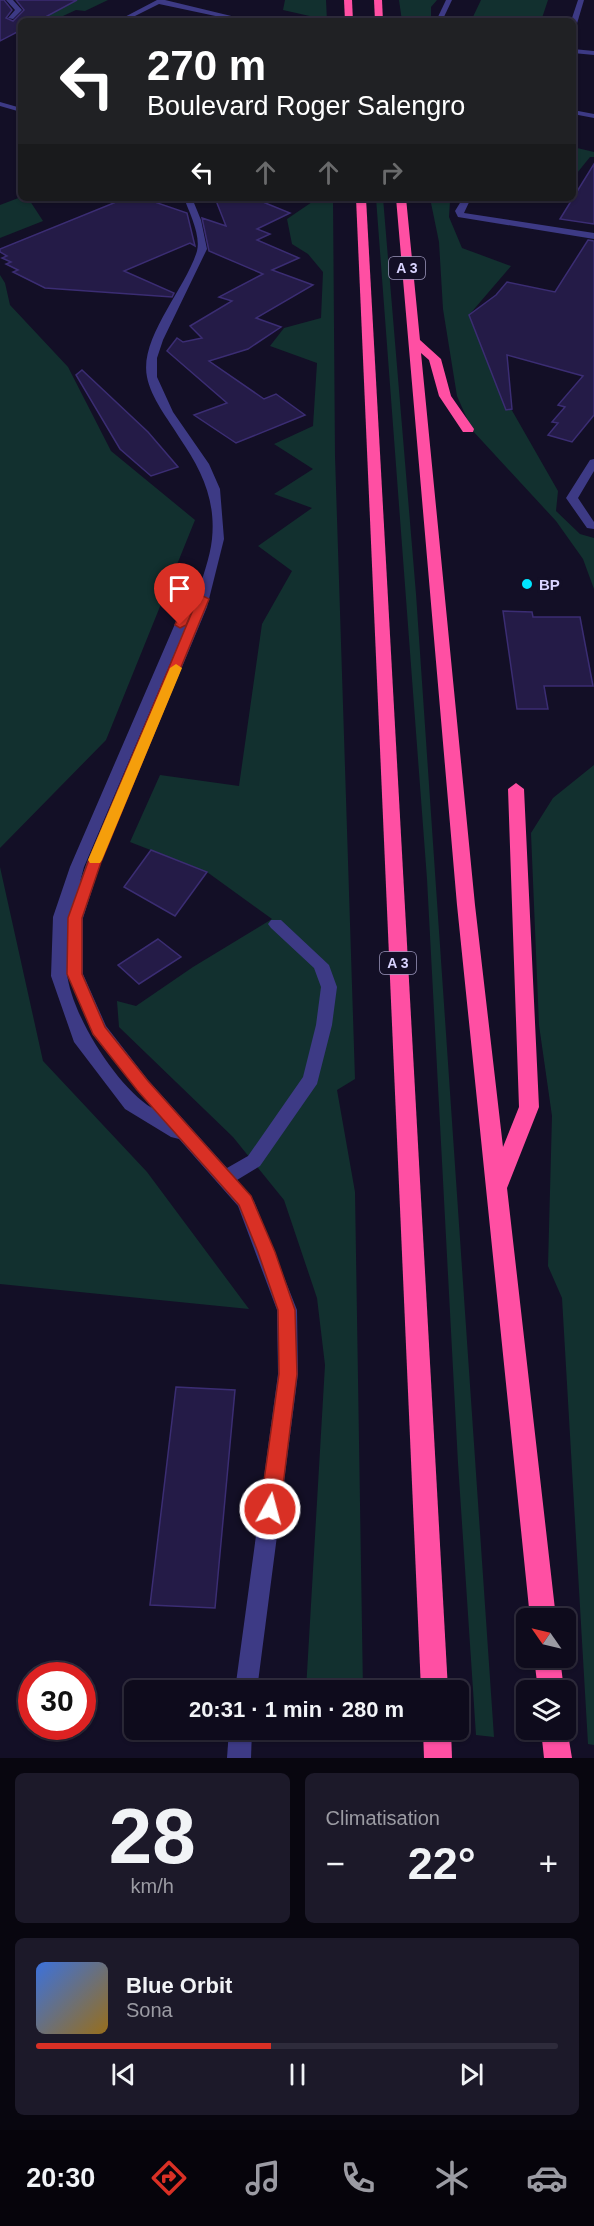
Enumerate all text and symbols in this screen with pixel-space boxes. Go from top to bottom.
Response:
icon: left [48,42,126,120]
text: 270 m [147,42,266,89]
text: Boulevard Roger Salengro [147,91,465,121]
icon: left [186,156,219,189]
icon: ahead [249,156,282,189]
icon: ahead [312,156,345,189]
icon: right [375,156,408,189]
road number: A 3 [389,257,425,279]
pin [154,563,205,625]
icon: arrive [163,572,196,605]
place label: BP [539,576,560,593]
marker: BP [520,577,534,591]
road number: A 3 [380,952,416,974]
position arrow [238,1477,302,1541]
north arrow [516,1608,576,1668]
map controls [516,1608,576,1740]
speed limit sign: 30 [18,1662,96,1740]
button: layers [516,1680,576,1740]
text: 20:31 · 1 min · 280 m [189,1697,404,1722]
text: 28 [109,1792,196,1880]
text: Climatisation [326,1807,440,1829]
text: 22° [408,1838,476,1889]
text: − [326,1845,345,1882]
text: + [539,1845,558,1882]
text: km/h [131,1875,174,1897]
text: Blue Orbit [126,1973,232,1998]
text: Sona [126,1999,173,2021]
icon: previous [107,2058,140,2091]
icon: pause [281,2058,314,2091]
icon: next [455,2058,488,2091]
icon: directions [148,2157,190,2199]
icon: music [242,2157,284,2199]
icon: phone [337,2157,379,2199]
icon: climate [431,2157,473,2199]
icon: car [526,2157,568,2199]
text: 20:30 [26,2163,95,2193]

